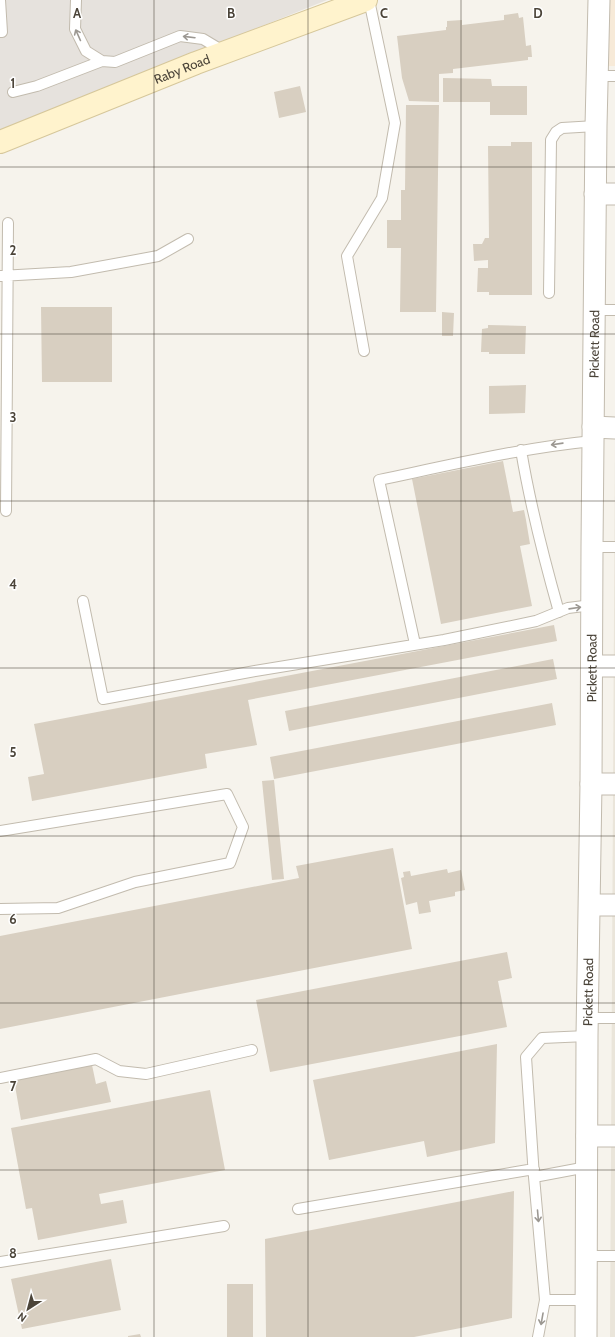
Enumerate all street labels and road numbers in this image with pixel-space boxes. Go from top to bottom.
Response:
street label: Raby Road [152,51,212,87]
street label: Pickett Road [586,310,602,378]
street label: Pickett Road [583,634,600,702]
street label: Pickett Road [579,958,596,1026]

